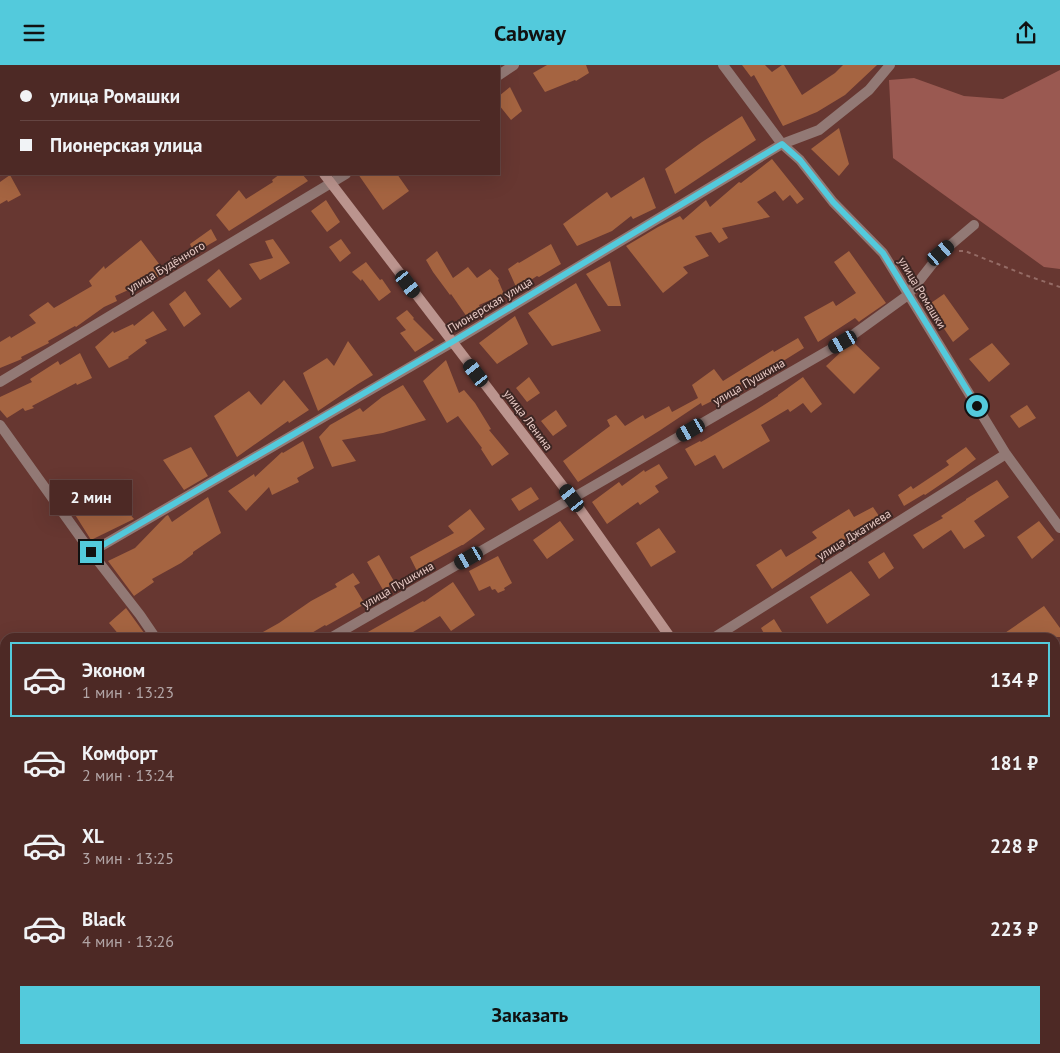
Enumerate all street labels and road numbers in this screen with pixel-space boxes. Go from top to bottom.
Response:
street label: улица Будённого [124,237,208,296]
street label: улица Ромашки [895,254,950,331]
street label: Пионерская улица [445,273,535,336]
street label: улица Пушкина [710,355,788,408]
street label: улица Ленина [501,386,556,453]
street label: улица Джатиева [814,506,894,563]
street label: улица Пушкина [359,558,437,611]

